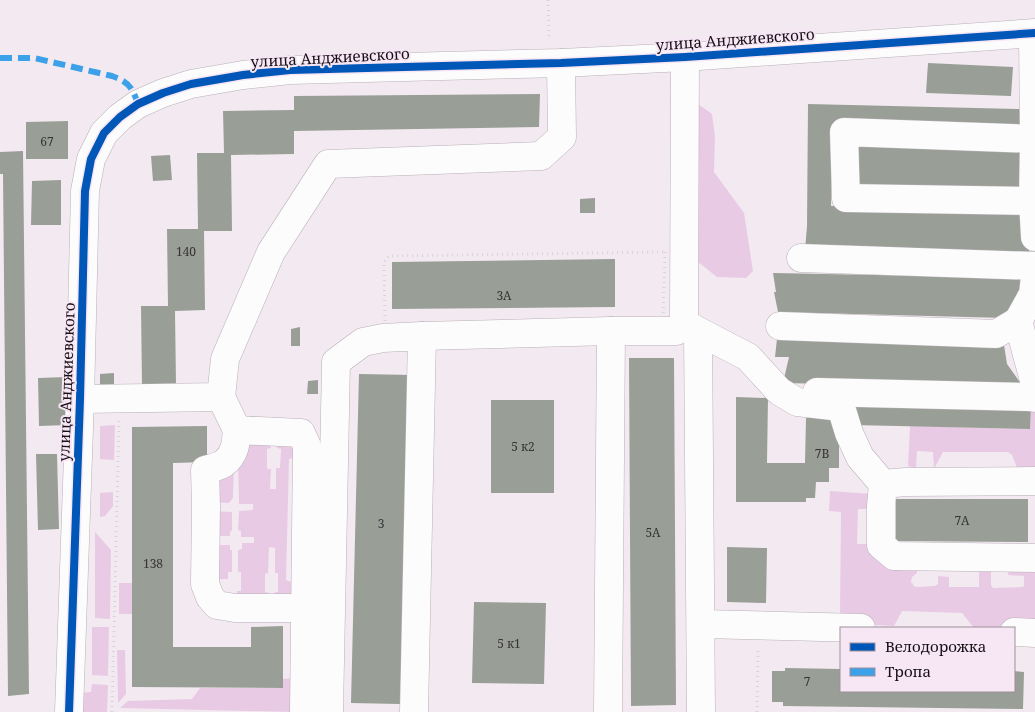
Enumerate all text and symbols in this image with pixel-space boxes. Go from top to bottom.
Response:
street label: улица Анджиевского [655,23,815,55]
street label: улица Анджиевского [250,43,410,71]
house number: 67 [40,133,54,150]
house number: 140 [176,243,196,260]
house number: 3А [496,287,512,304]
street label: улица Анджиевского [53,302,79,462]
house number: 5 к2 [511,438,535,455]
house number: 7В [815,445,829,462]
house number: 7А [954,512,970,529]
house number: 3 [378,515,385,532]
house number: 5А [645,524,661,541]
house number: 138 [143,555,163,572]
legend [840,627,1015,692]
house number: 5 к1 [497,635,521,652]
text: Велодорожка [885,636,986,656]
text: Тропа [885,661,931,681]
house number: 7 [804,673,811,690]

